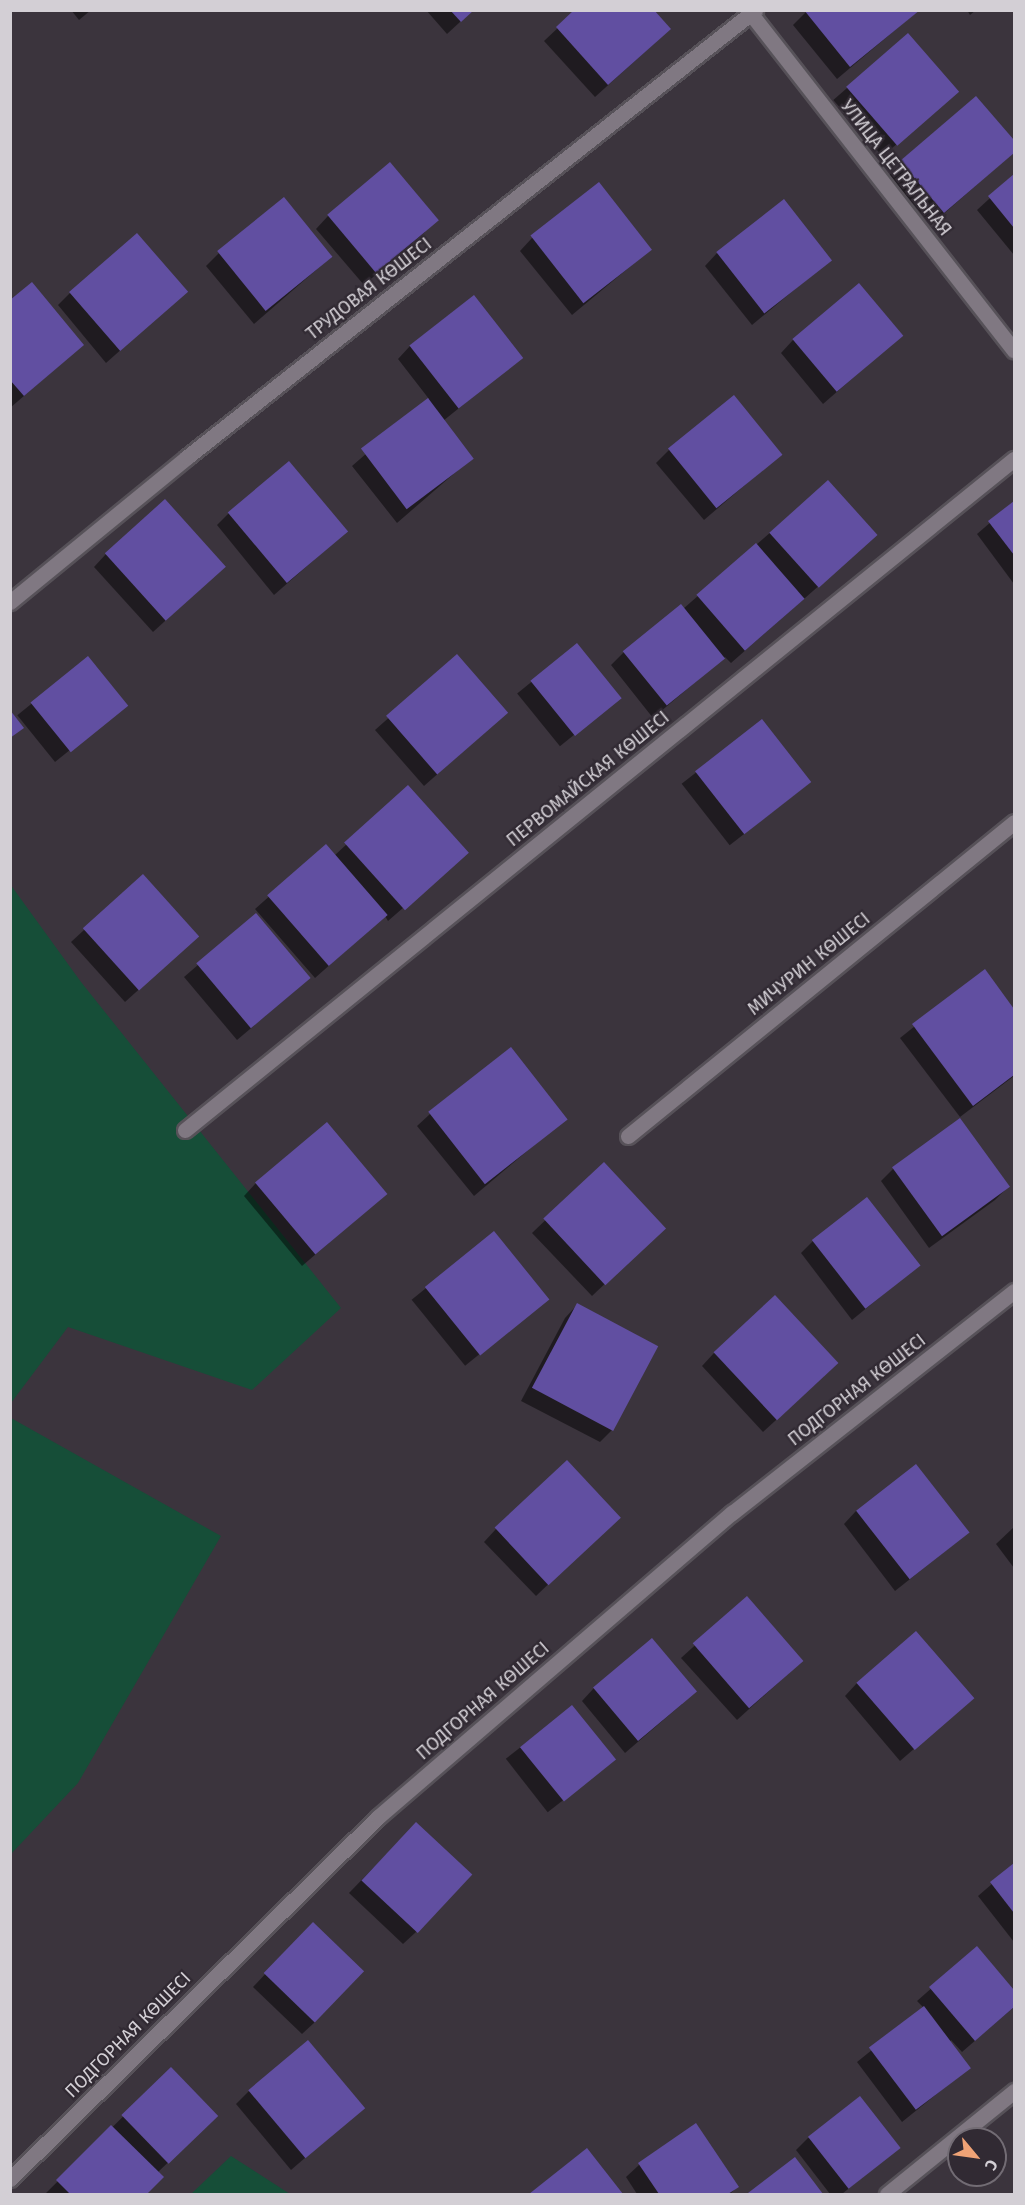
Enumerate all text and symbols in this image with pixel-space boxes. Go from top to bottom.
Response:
street label: УЛИЦА ЦЕТРАЛЬНАЯ [836,96,956,240]
street label: ТРУДОВАЯ КӨШЕСІ [302,233,436,345]
street label: ПЕРВОМАЙСКАЯ КӨШЕСІ [502,707,674,851]
street label: МИЧУРИН КӨШЕСІ [744,908,874,1020]
street label: ПОДГОРНАЯ КӨШЕСІ [784,1329,930,1451]
street label: ПОДГОРНАЯ КӨШЕСІ [412,1637,554,1765]
street label: ПОДГОРНАЯ КӨШЕСІ [61,1968,195,2102]
north arrow [947,2127,1007,2187]
text: С [981,2156,1002,2174]

